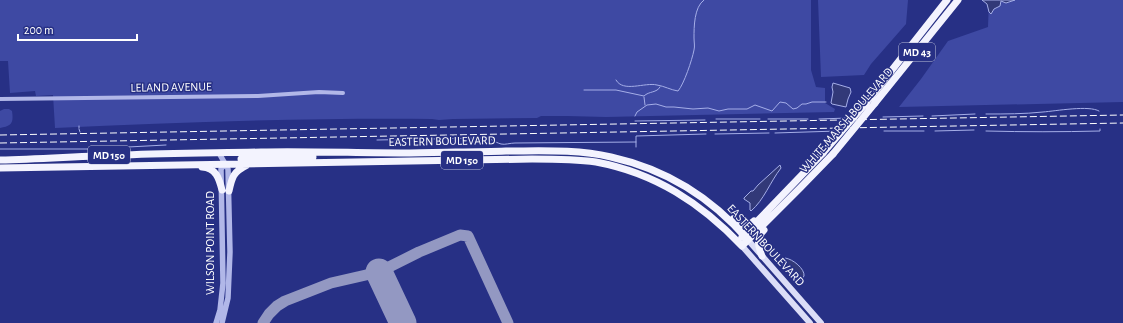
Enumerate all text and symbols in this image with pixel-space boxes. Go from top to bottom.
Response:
scale bar [18,16,137,42]
text: 200 m [24,24,54,36]
road number: MD 43 [899,43,935,61]
street label: WHITE MARSH BOULEVARD [797,65,895,175]
street label: LELAND AVENUE [130,80,212,94]
street label: EASTERN BOULEVARD [388,134,496,148]
road number: MD 150 [88,146,130,164]
road number: MD 150 [441,151,483,169]
street label: WILSON POINT ROAD [204,191,216,295]
street label: EASTERN BOULEVARD [725,202,807,288]

